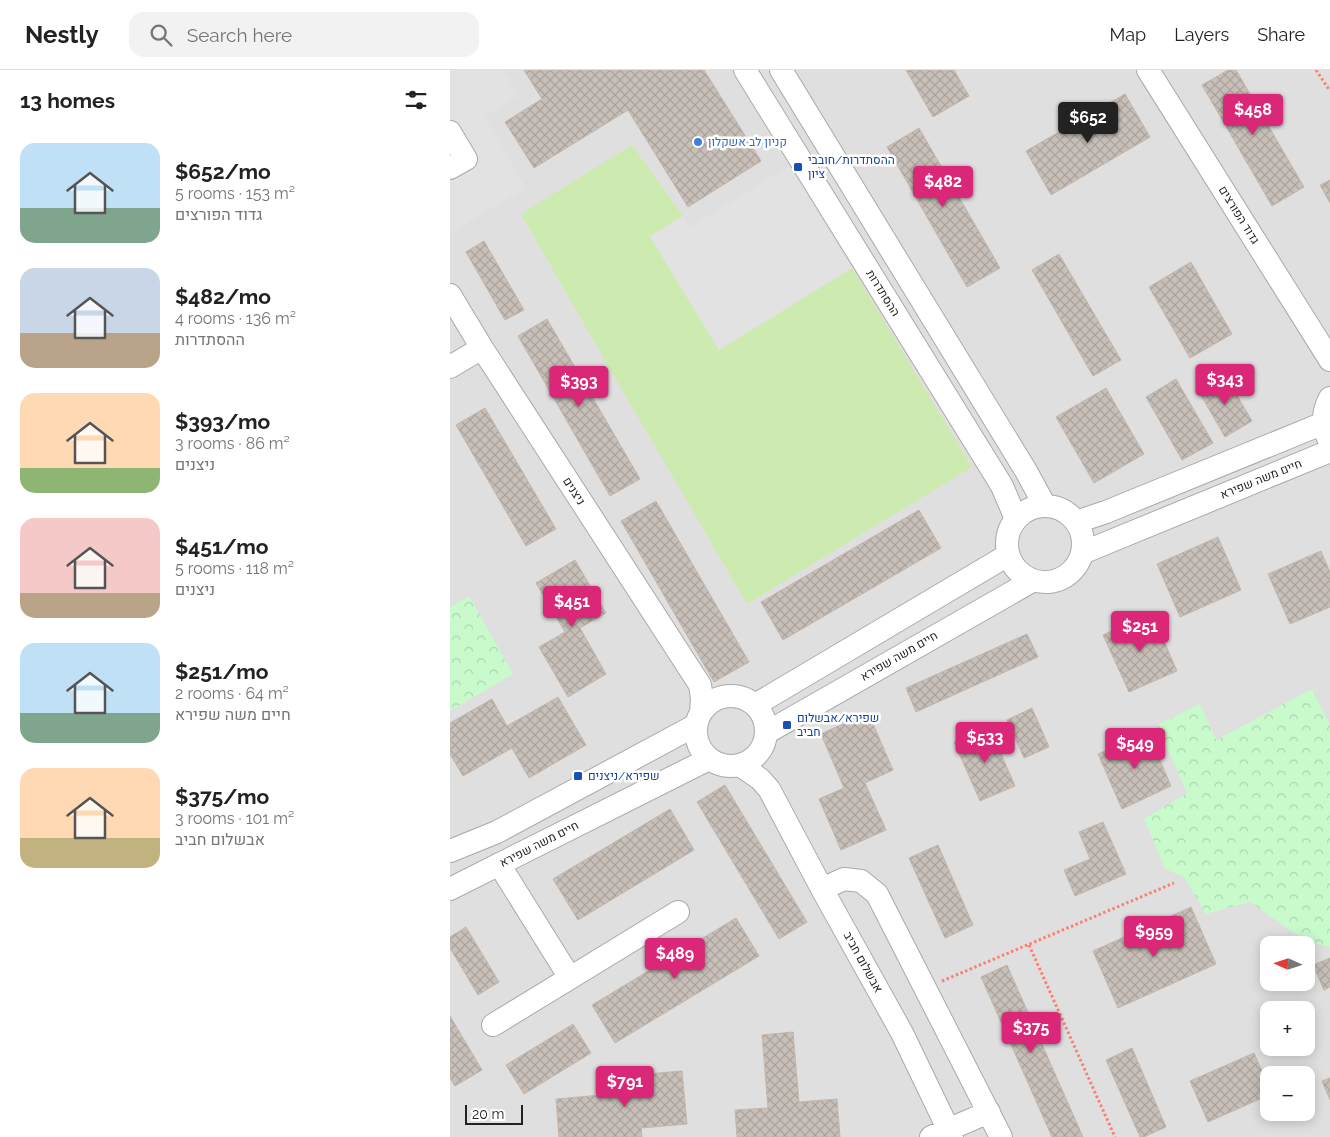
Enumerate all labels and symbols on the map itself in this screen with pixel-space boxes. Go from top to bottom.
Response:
pin: $458 [1223,93,1283,136]
pin: $652 [1058,102,1118,144]
place label: קניון לב אשקלון [708,135,787,149]
marker: קניון לב אשקלון [692,136,704,148]
place label: ההסתדרות/חובבי ציון [808,153,895,181]
marker: ההסתדרות/חובבי ציון [792,161,804,173]
pin: $482 [913,166,973,208]
street label: גדוד הפורצים [1216,183,1262,247]
street label: ההסתדרות [863,267,903,319]
pin: $343 [1195,364,1255,406]
pin: $393 [549,366,609,408]
street label: חיים משה שפירא [1218,456,1304,502]
street label: ניצנים [560,475,588,507]
pin: $451 [542,586,602,628]
pin: $251 [1110,610,1170,653]
street label: חיים משה שפירא [858,628,940,684]
place label: שפירא/אבשלום חביב [797,711,879,739]
marker: שפירא/אבשלום חביב [781,719,793,731]
pin: $533 [955,722,1015,764]
pin: $549 [1105,728,1165,770]
place label: שפירא/ניצנים [588,769,660,783]
marker: שפירא/ניצנים [572,770,584,782]
street label: חיים משה שפירא [497,818,581,870]
pin: $959 [1124,916,1184,958]
street label: אבשלום חביב [841,929,886,995]
north arrow [1260,936,1315,991]
pin: $489 [645,938,705,980]
pin: $375 [1001,1012,1061,1054]
pin: $791 [595,1066,655,1108]
scale bar [465,1102,522,1125]

